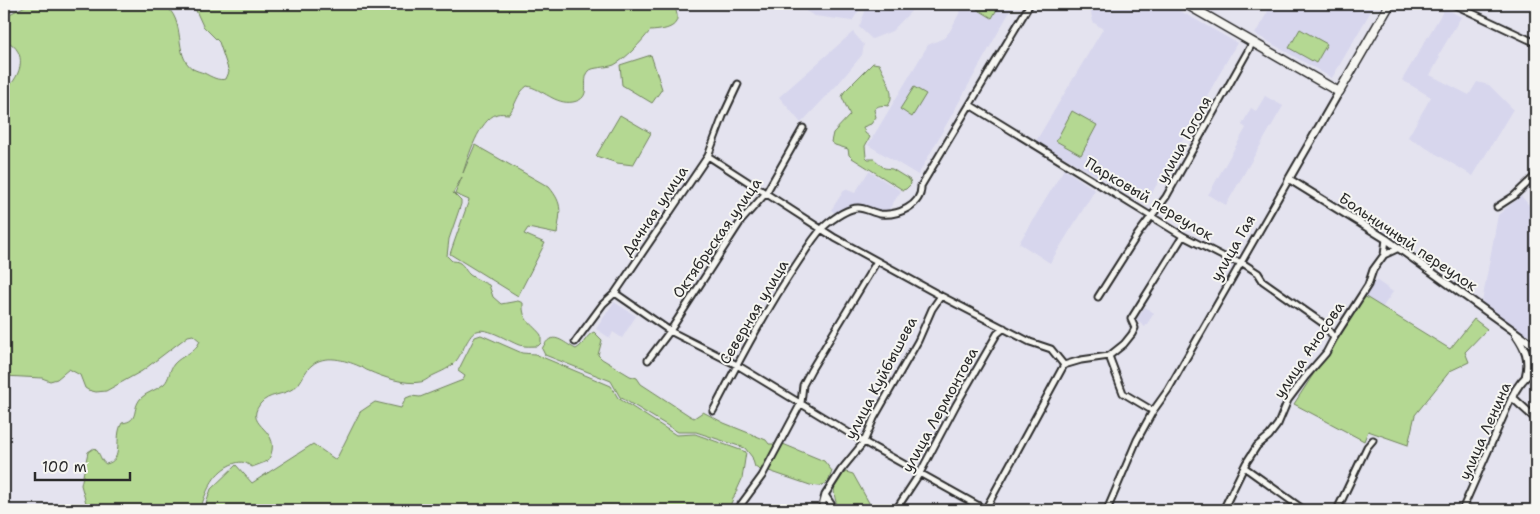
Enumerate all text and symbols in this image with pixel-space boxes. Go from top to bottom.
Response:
street label: улица Гоголя [1152,93,1216,187]
street label: Парковый переулок [1081,153,1217,245]
street label: Дачная улица [617,161,693,260]
street label: Октябрьская улица [668,173,767,302]
street label: Больничный переулок [1335,188,1481,296]
street label: улица Гая [1206,211,1260,285]
street label: Северная улица [715,255,794,368]
street label: улица Аносова [1269,297,1349,402]
street label: улица Куйбышева [840,313,922,443]
street label: улица Лермонтова [897,343,983,476]
street label: улица Ленина [1454,378,1516,483]
scale bar [35,449,130,481]
text: 100 m [42,457,87,477]

